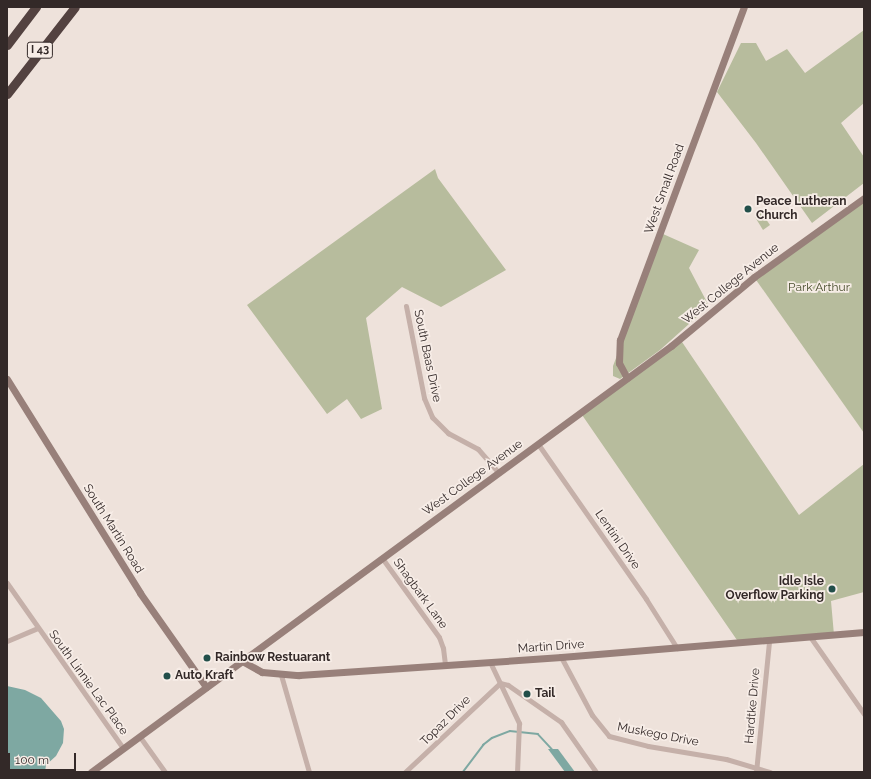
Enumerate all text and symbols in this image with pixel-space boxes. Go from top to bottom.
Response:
road number: I 43 [26,41,54,59]
street label: West Small Road [642,142,688,236]
place label: Peace Lutheran Church [756,195,846,223]
marker: Peace Lutheran Church [743,204,753,214]
street label: West College Avenue [680,241,782,327]
park label: Park Arthur [788,281,850,295]
street label: South Baas Drive [410,308,444,404]
street label: West College Avenue [420,437,526,519]
street label: South Martin Road [80,482,146,576]
street label: Lentini Drive [591,508,643,572]
street label: Shagbark Lane [390,556,450,632]
place label: Idle Isle Overflow Parking [725,575,824,603]
marker: Idle Isle Overflow Parking [827,584,837,594]
street label: South Linnie Lac Place [45,628,131,738]
street label: Martin Drive [517,637,585,657]
place label: Rainbow Restuarant [215,651,331,665]
marker: Rainbow Restuarant [202,653,212,663]
street label: Hardtke Drive [743,668,763,744]
place label: Auto Kraft [175,669,234,683]
marker: Auto Kraft [162,671,172,681]
place label: Tail [535,687,555,701]
marker: Tail [522,689,532,699]
street label: Topaz Drive [418,693,474,749]
street label: Muskego Drive [616,720,700,750]
scale bar [10,745,78,771]
text: 100 m [15,753,49,767]

